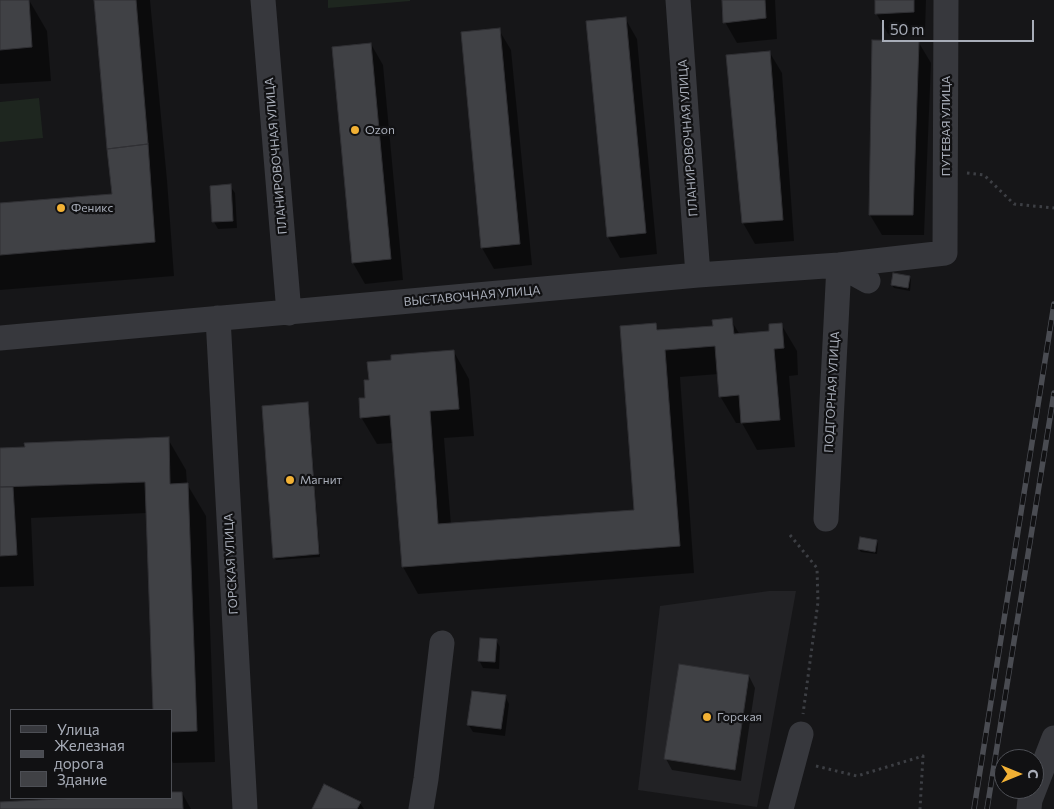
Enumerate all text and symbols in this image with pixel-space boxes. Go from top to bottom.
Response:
scale bar [884,10,1036,42]
text: 50 m [890,20,924,38]
street label: ПЛАНИРОВОЧНАЯ УЛИЦА [675,59,701,217]
street label: ПУТЕВАЯ УЛИЦА [939,76,953,176]
street label: ПЛАНИРОВОЧНАЯ УЛИЦА [262,77,290,235]
place label: Ozon [365,123,395,137]
marker: Ozon [349,124,361,136]
place label: Феникс [71,201,113,215]
marker: Феникс [55,202,67,214]
street label: ВЫСТАВОЧНАЯ УЛИЦА [403,283,541,309]
street label: ПОДГОРНАЯ УЛИЦА [822,331,842,453]
place label: Магнит [300,473,342,487]
marker: Магнит [284,474,296,486]
street label: ГОРСКАЯ УЛИЦА [221,513,241,615]
legend [10,709,172,799]
place label: Горская [717,710,762,724]
marker: Горская [701,711,713,723]
text: Улица [57,720,99,738]
text: Железная дорога [54,736,125,772]
north arrow [994,749,1044,799]
text: С [1025,769,1042,779]
text: Здание [57,770,107,788]

